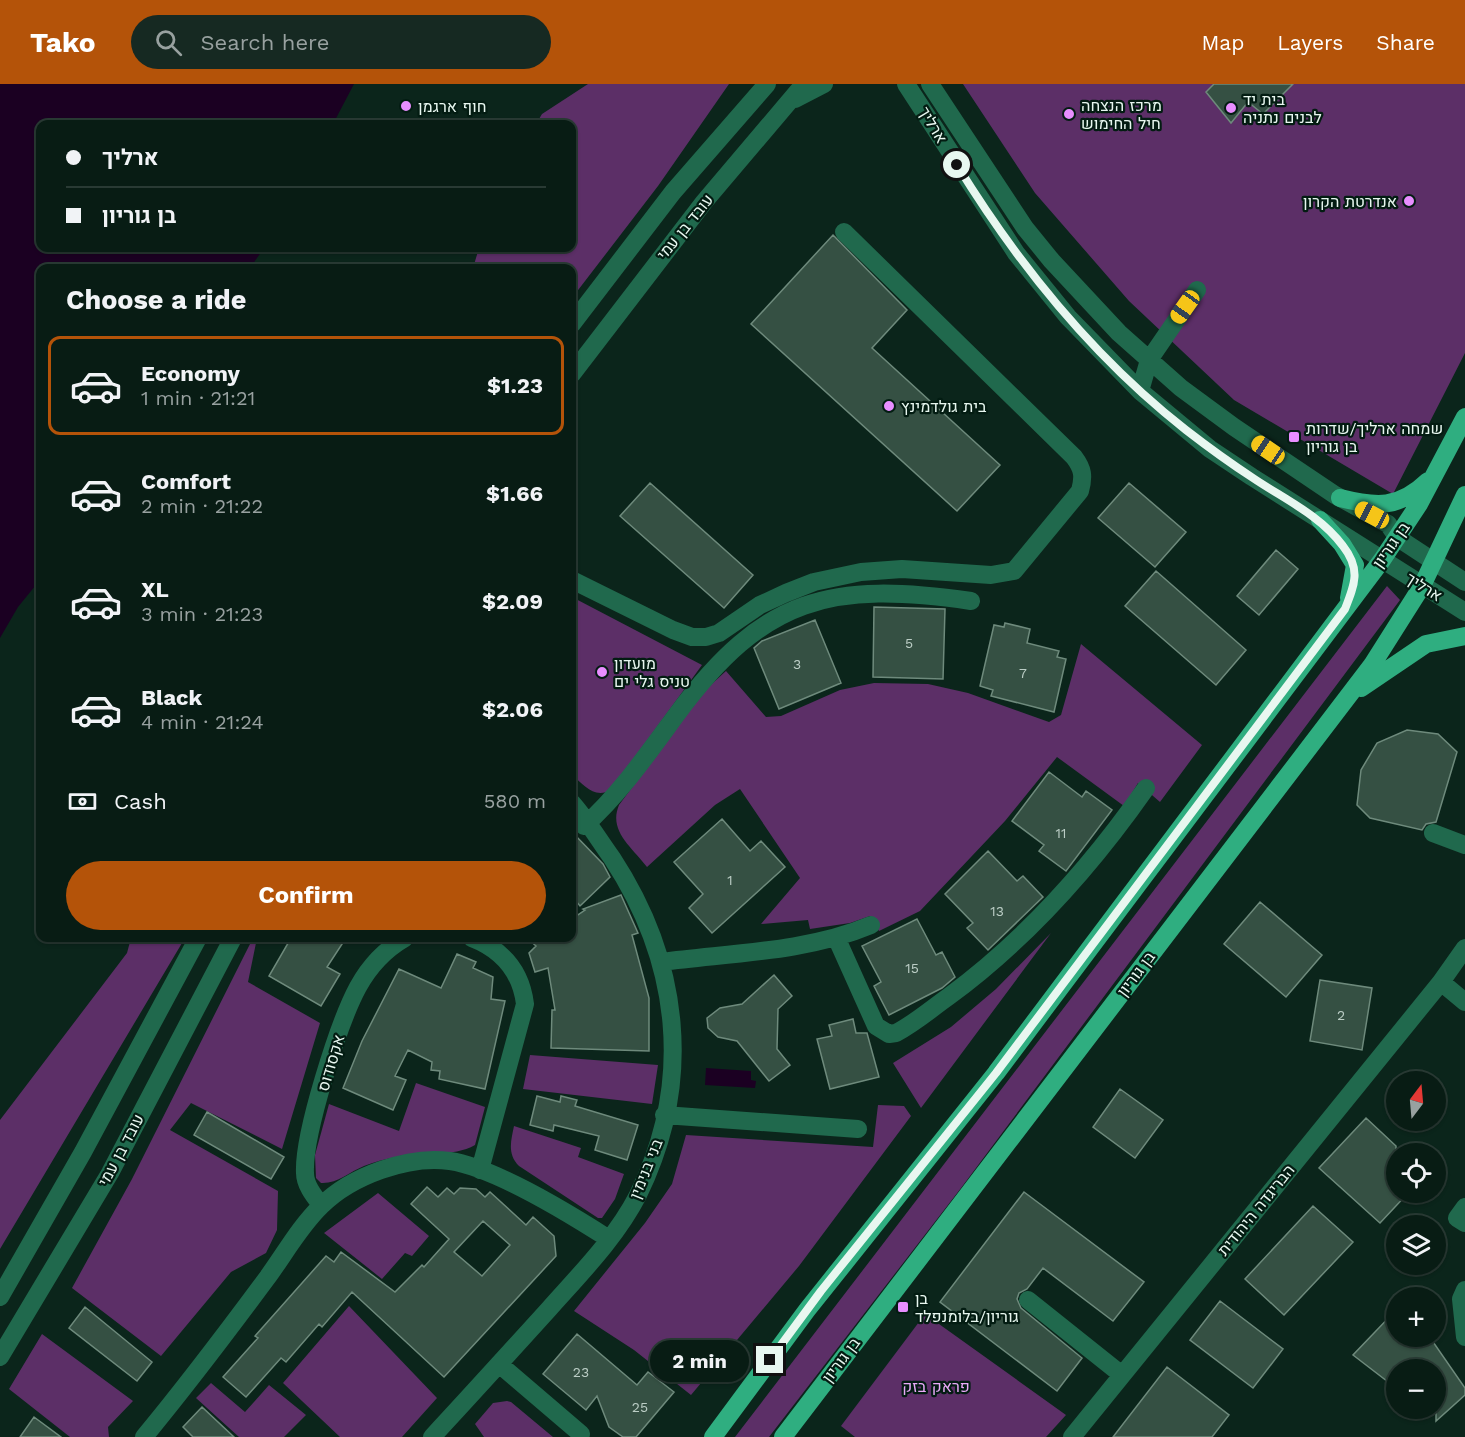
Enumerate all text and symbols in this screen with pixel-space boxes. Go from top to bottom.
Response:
search box [131,15,551,69]
text: Tako [30,26,95,59]
icon: search [152,26,185,59]
text: Search here [200,30,329,55]
text: Map [1201,30,1244,55]
text: Layers [1277,30,1343,55]
text: Share [1376,30,1435,55]
place label: בית יד לבנים נתניה [1243,90,1322,127]
place label: מרכז הנצחה חיל החימוש [1081,96,1162,133]
place label: חוף ארגמן [418,97,486,116]
marker: חוף ארגמן [399,99,413,113]
marker: בית יד לבנים נתניה [1224,101,1238,115]
street label: ארליך [915,103,951,147]
marker: מרכז הנצחה חיל החימוש [1062,107,1076,121]
text: ארליך [102,145,158,170]
route start [943,151,970,178]
street label: עובד בן עמי [653,190,717,264]
place label: אנדרטת הקרון [1303,192,1397,211]
marker: אנדרטת הקרון [1402,194,1416,208]
text: בן גוריון [102,203,176,228]
text: Choose a ride [66,284,246,316]
car [1167,287,1203,327]
icon: car [69,359,123,413]
text: Economy [141,361,240,386]
text: $1.23 [487,373,543,398]
text: 1 min · 21:21 [141,386,255,410]
place label: בית גולדמינץ [901,397,987,416]
marker: בית גולדמינץ [882,399,896,413]
place label: שמחה ארליך/שדרות בן גוריון [1306,419,1443,456]
marker: שמחה ארליך/שדרות בן גוריון [1287,430,1301,444]
car [1248,432,1288,468]
icon: car [69,467,123,521]
text: Comfort [141,469,231,494]
text: $1.66 [486,481,543,506]
text: 2 min · 21:22 [141,494,263,518]
car [1352,499,1392,531]
street label: בן גוריון [1368,518,1414,572]
street label: ארליך [1402,569,1446,605]
icon: car [69,575,123,629]
text: XL [141,577,169,602]
text: $2.09 [482,589,543,614]
text: 3 min · 21:23 [141,602,263,626]
house number: 5 [905,635,913,651]
place label: מועדון טניס גלי ים [614,654,690,691]
house number: 3 [793,656,801,672]
marker: מועדון טניס גלי ים [595,665,609,679]
house number: 7 [1019,665,1027,681]
icon: car [69,683,123,737]
text: Black [141,685,202,710]
text: $2.06 [482,697,543,722]
text: 4 min · 21:24 [141,710,264,734]
icon: cash [66,785,99,818]
text: Cash [114,789,167,814]
text: 580 m [484,789,546,813]
house number: 11 [1056,825,1066,841]
button: Confirm [66,861,546,930]
house number: 1 [727,872,733,888]
house number: 13 [990,903,1004,919]
street label: בן גוריון [1113,947,1159,1000]
house number: 15 [905,960,919,976]
house number: 2 [1337,1007,1345,1023]
street label: אקסודוס [313,1032,349,1094]
north arrow [1386,1071,1446,1131]
map controls [1386,1071,1446,1419]
street label: עובד בן עמי [94,1111,148,1189]
street label: בני בנימין [625,1136,667,1202]
button: locate [1386,1143,1446,1203]
street label: הבריגדה היהודית [1214,1161,1298,1259]
button: layers [1386,1215,1446,1275]
button: + [1386,1287,1446,1347]
place label: בן גוריון/בלומנפלד [915,1289,1019,1326]
marker: בן גוריון/בלומנפלד [896,1300,910,1314]
street label: בן גוריון [818,1333,864,1386]
callout: 2 min [650,1339,749,1381]
route end [756,1346,783,1373]
text: 2 min [672,1349,727,1373]
button: − [1386,1359,1446,1419]
house number: 23 [573,1364,589,1380]
park label: פראק בזק [902,1377,970,1396]
house number: 25 [632,1399,648,1415]

